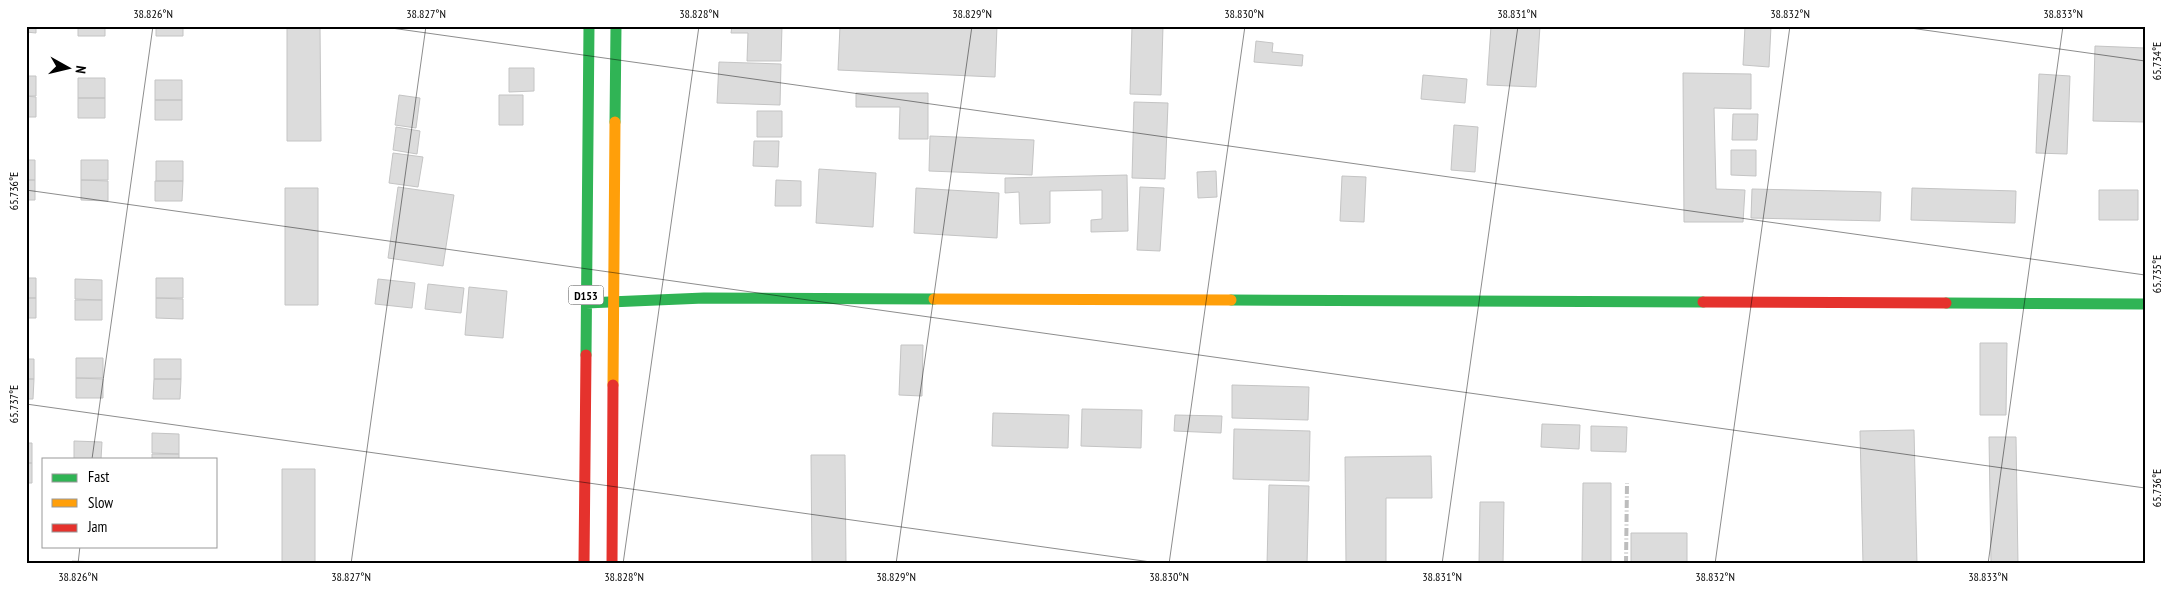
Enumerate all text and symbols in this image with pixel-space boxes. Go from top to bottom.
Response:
text: 38.826°N [133,6,173,21]
text: 38.827°N [406,6,446,21]
text: 38.828°N [679,6,719,21]
text: 38.829°N [952,6,992,21]
text: 38.830°N [1224,6,1264,21]
text: 38.831°N [1497,6,1537,21]
text: 38.832°N [1770,6,1810,21]
text: 38.833°N [2043,6,2083,21]
north arrow [42,42,92,92]
text: 65.734°E [2149,42,2164,80]
text: N [71,65,90,75]
text: 65.736°E [6,172,21,210]
text: 65.735°E [2149,255,2164,293]
road number: D153 [568,286,604,304]
text: 65.737°E [6,385,21,423]
legend [42,458,218,548]
text: Fast [88,467,109,486]
text: 65.736°E [2149,469,2164,507]
text: Slow [88,493,113,512]
text: Jam [87,517,107,536]
text: 38.826°N [58,569,98,584]
text: 38.827°N [331,569,371,584]
text: 38.828°N [604,569,644,584]
text: 38.829°N [876,569,916,584]
text: 38.830°N [1149,569,1189,584]
text: 38.831°N [1422,569,1462,584]
text: 38.832°N [1695,569,1735,584]
text: 38.833°N [1968,569,2008,584]

